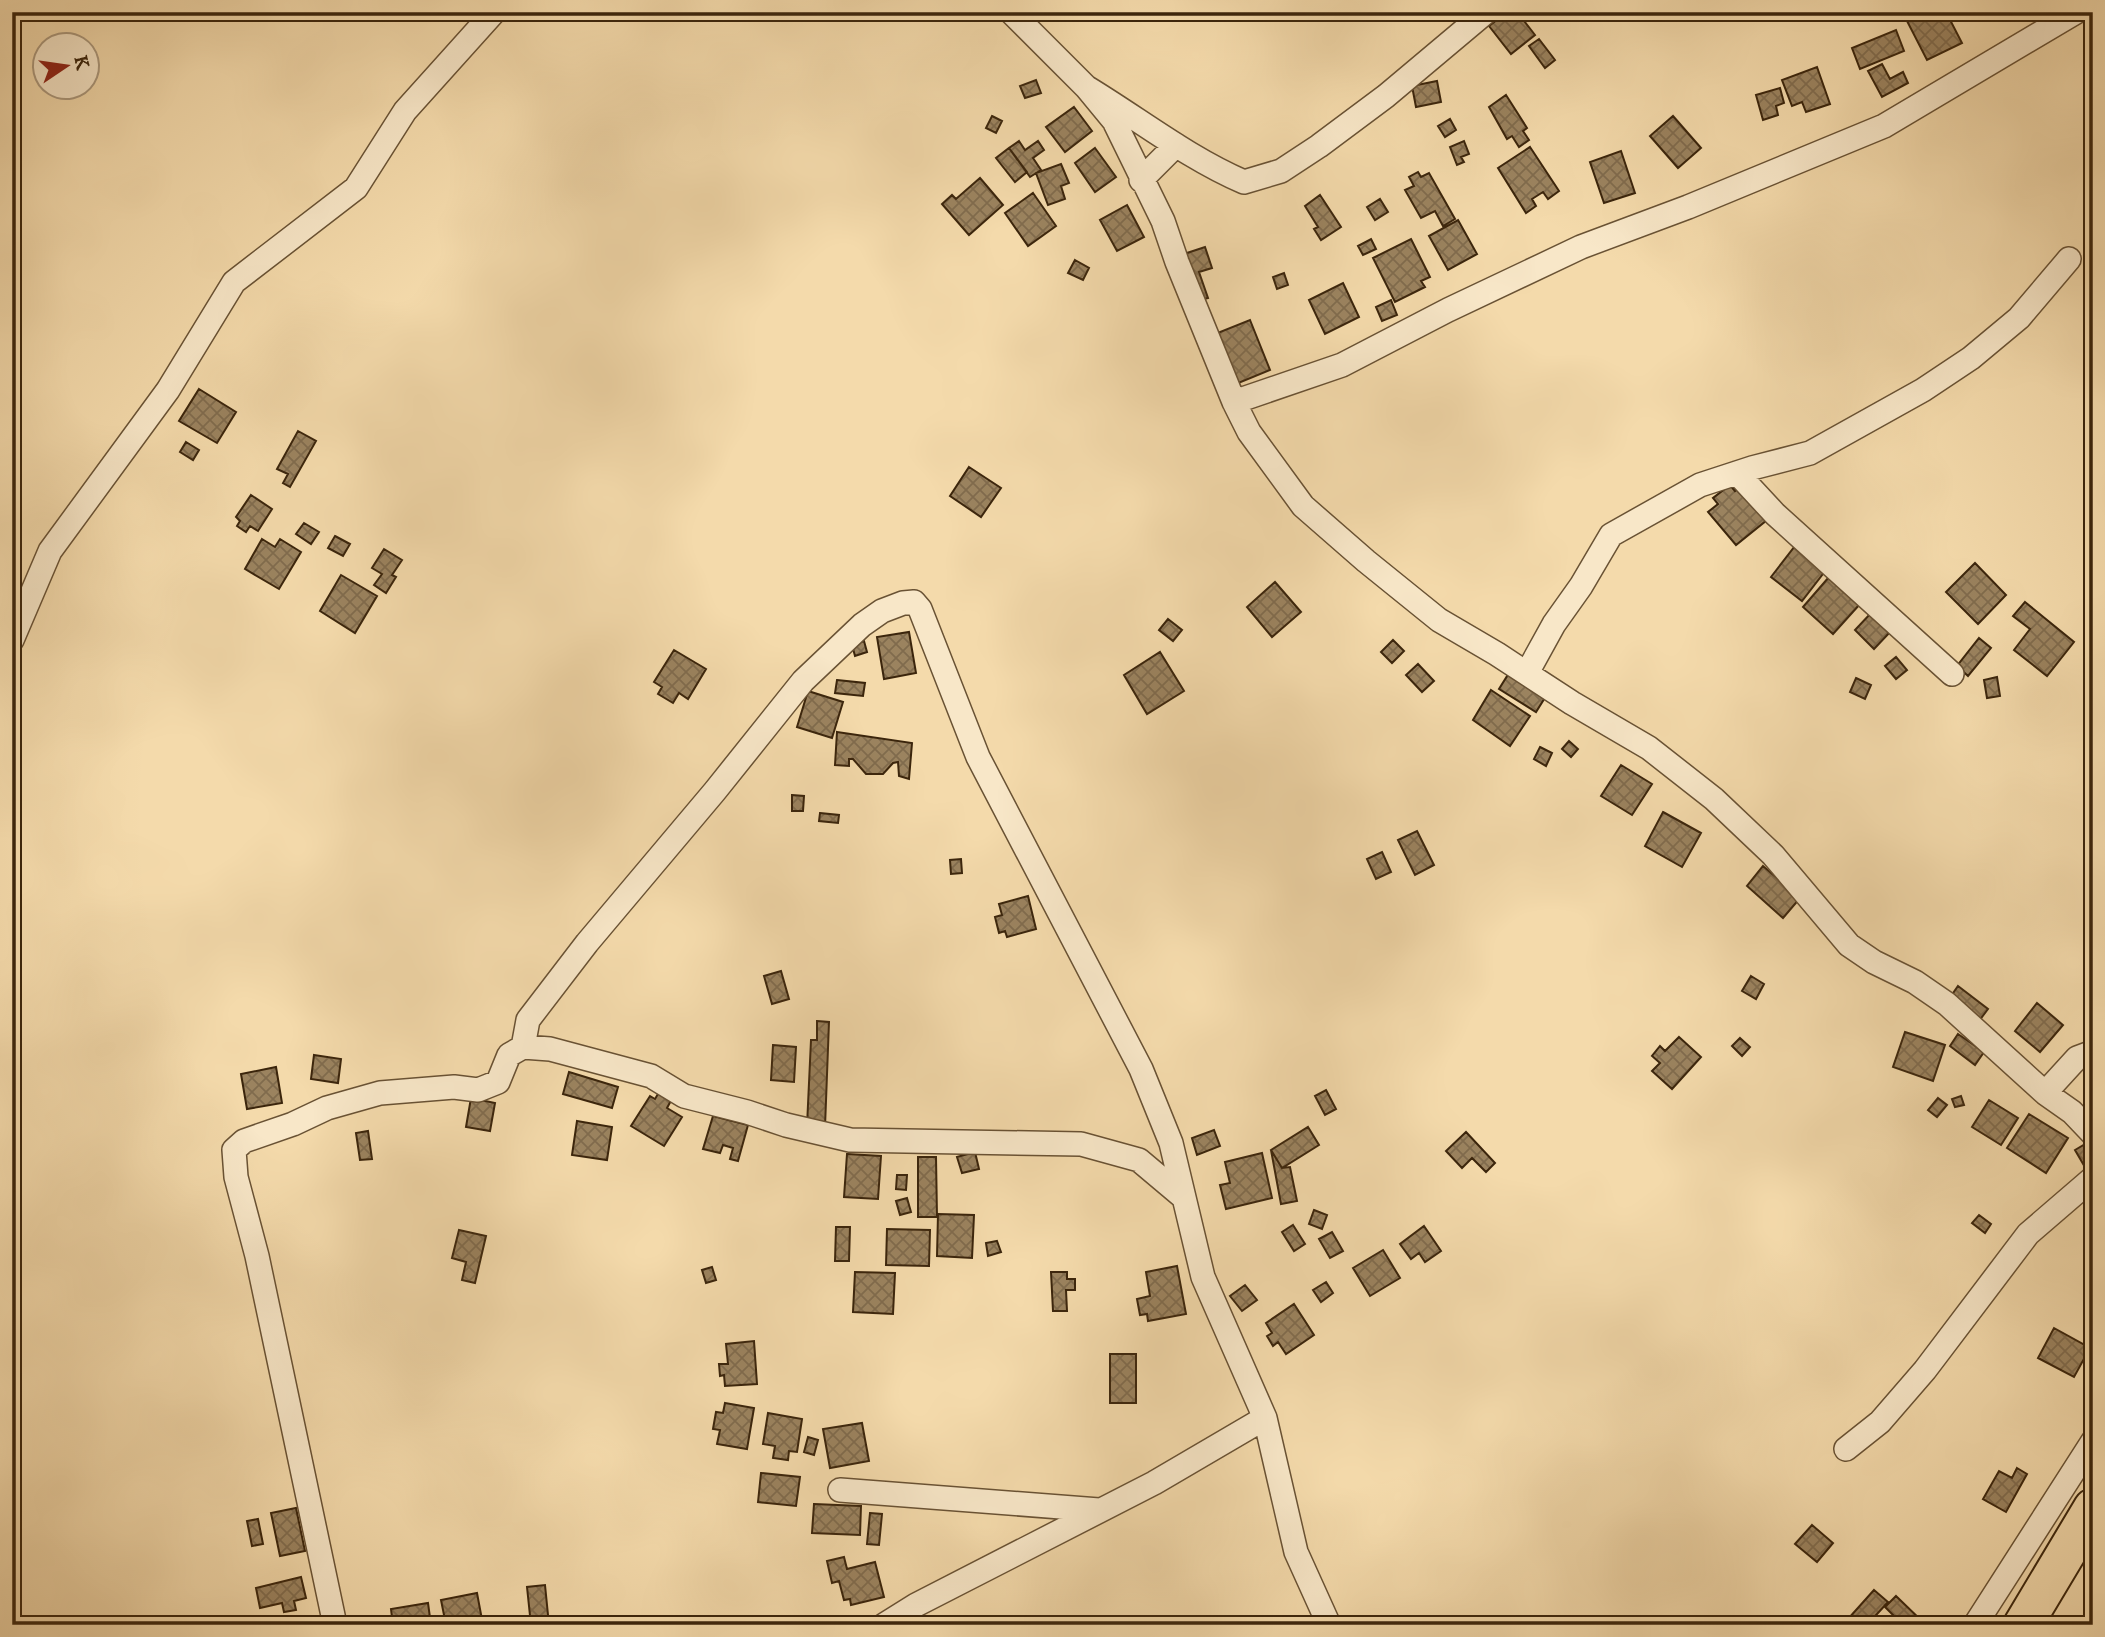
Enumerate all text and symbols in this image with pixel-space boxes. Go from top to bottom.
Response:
north arrow [32,32,102,102]
text: K [67,53,94,73]

